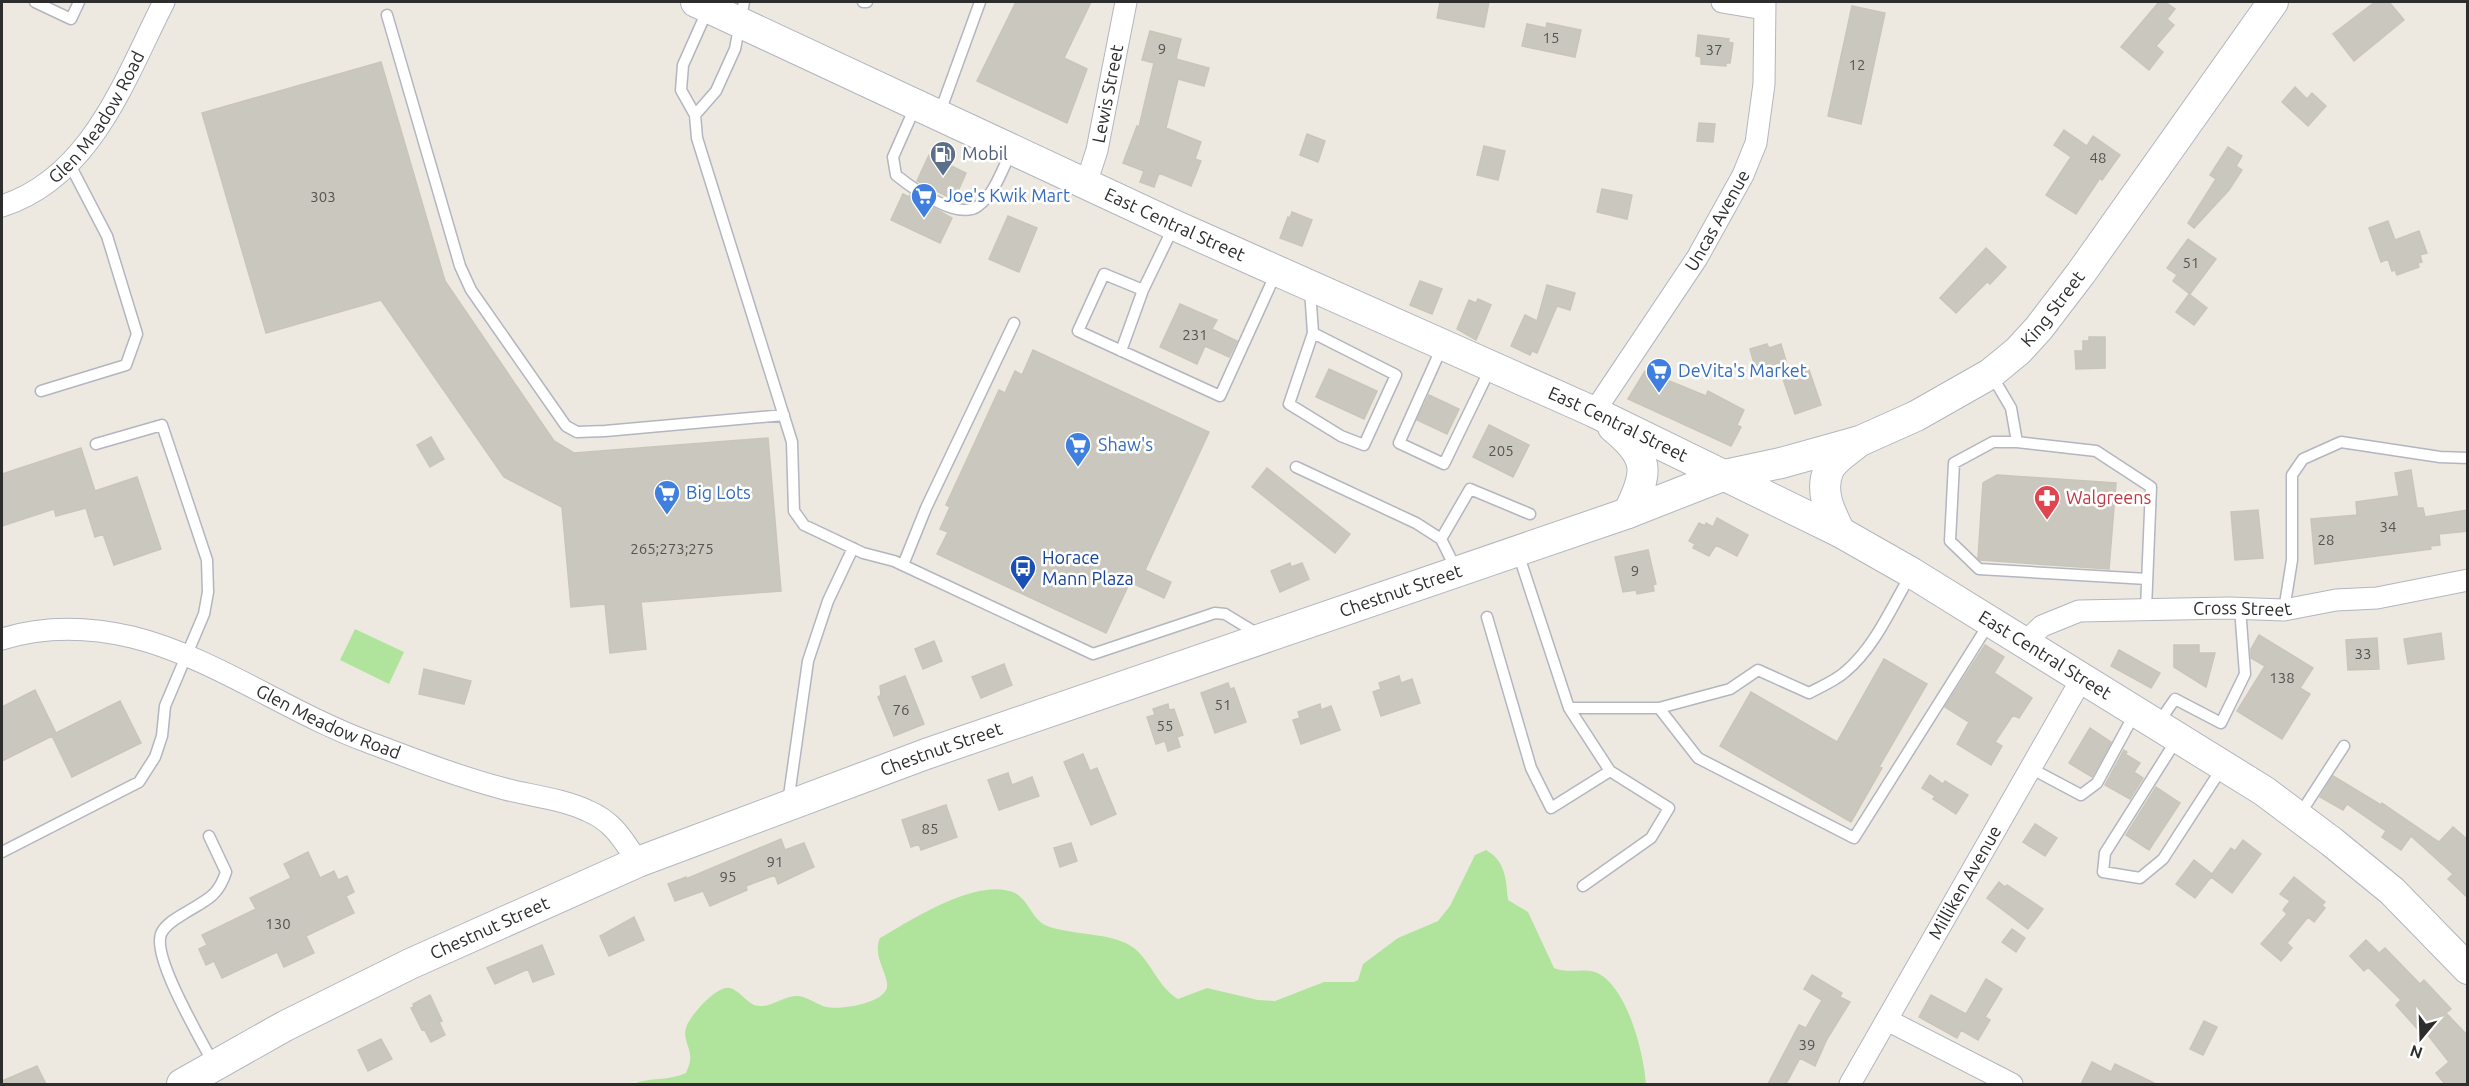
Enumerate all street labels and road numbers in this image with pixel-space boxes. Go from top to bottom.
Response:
street label: Lewis Street [1088,43,1126,144]
street label: Glen Meadow Road [44,48,148,187]
street label: Uncas Avenue [1680,166,1753,274]
street label: East Central Street [1102,183,1248,264]
street label: King Street [2016,267,2088,350]
street label: East Central Street [1545,382,1691,465]
street label: Chestnut Street [1337,560,1464,620]
street label: Cross Street [2193,597,2293,619]
street label: East Central Street [1976,606,2115,703]
street label: Glen Meadow Road [253,680,404,762]
street label: Chestnut Street [877,718,1005,779]
street label: Milliken Avenue [1924,822,2005,942]
street label: Chestnut Street [427,892,552,963]

